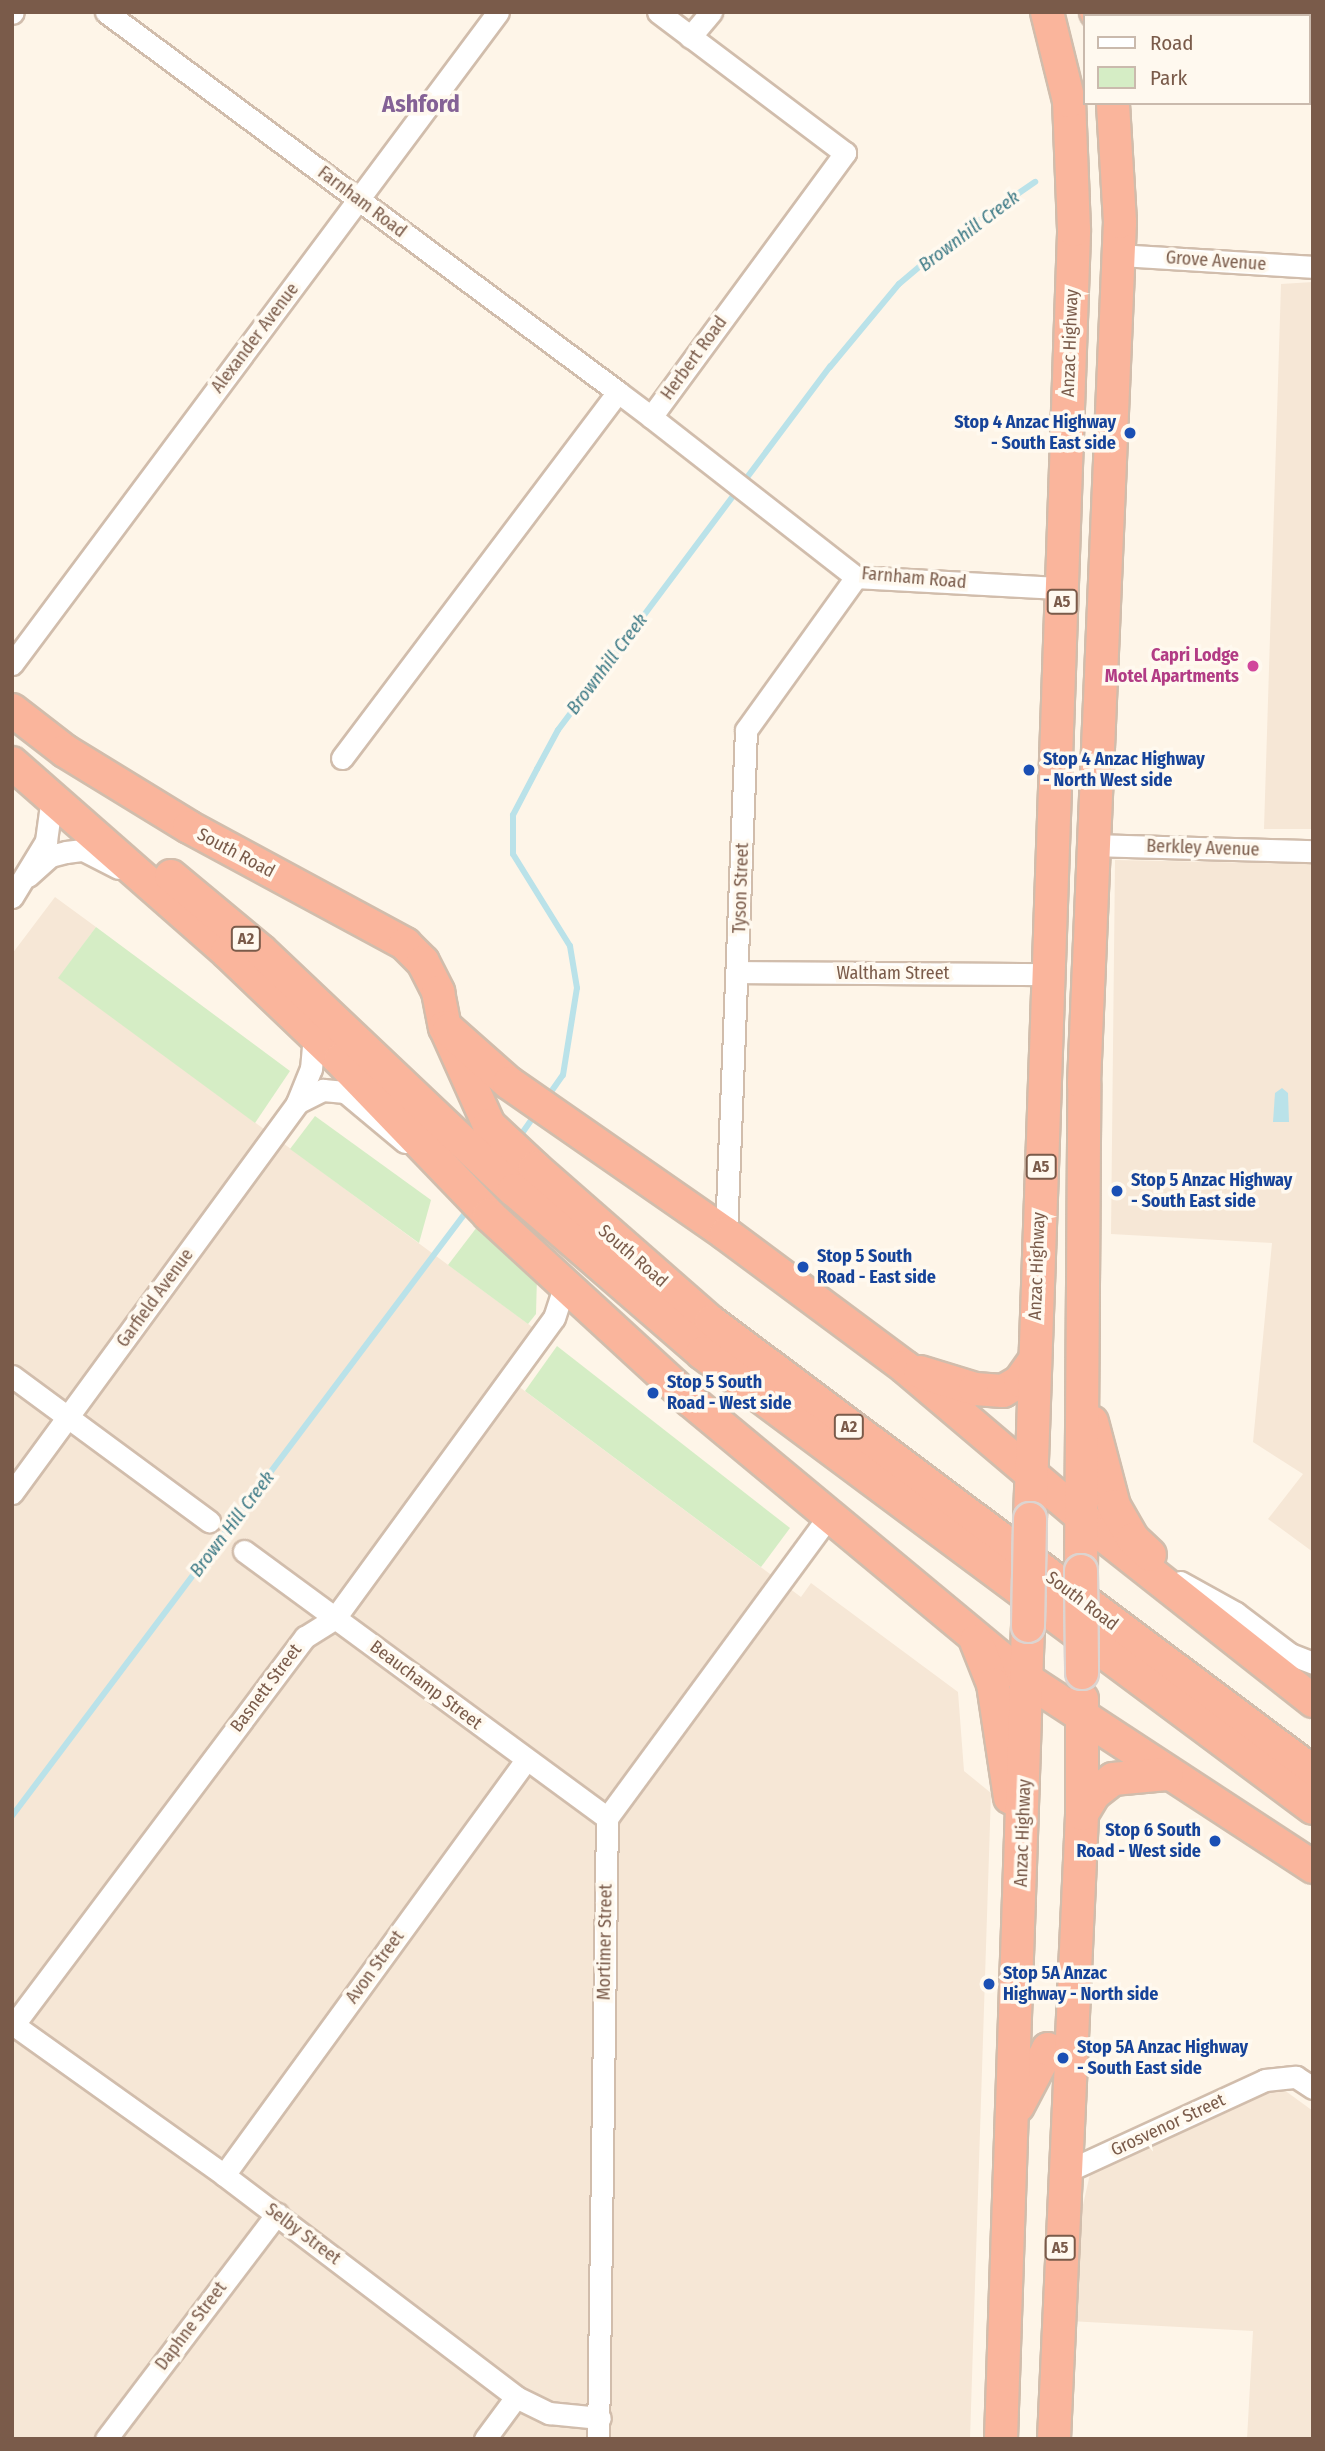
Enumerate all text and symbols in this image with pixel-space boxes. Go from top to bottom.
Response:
legend [1084,14,1311,105]
text: Road [1150,30,1194,56]
text: Park [1150,65,1187,91]
district label: Ashford [382,91,460,119]
street label: Farnham Road [314,162,410,242]
water label: Brownhill Creek [914,186,1024,276]
street label: Grove Avenue [1165,247,1267,275]
street label: Alexander Avenue [207,279,303,397]
street label: Anzac Highway [1057,289,1083,397]
street label: Herbert Road [656,312,732,404]
place label: Stop 4 Anzac Highway - South East side [954,412,1116,454]
marker: Stop 4 Anzac Highway - South East side [1122,425,1138,441]
street label: Farnham Road [861,563,967,593]
road number: A5 [1046,590,1078,614]
water label: Brownhill Creek [562,609,652,719]
place label: Capri Lodge Motel Apartments [1105,645,1239,688]
marker: Capri Lodge Motel Apartments [1245,658,1261,674]
place label: Stop 4 Anzac Highway - North West side [1043,749,1205,792]
marker: Stop 4 Anzac Highway - North West side [1021,762,1037,778]
street label: South Road [194,824,278,882]
street label: Berkley Avenue [1146,835,1260,861]
street label: Tyson Street [729,842,753,934]
road number: A2 [230,926,262,951]
street label: Waltham Street [837,962,949,984]
road number: A5 [1025,1154,1057,1180]
place label: Stop 5 Anzac Highway - South East side [1131,1170,1292,1212]
marker: Stop 5 Anzac Highway - South East side [1109,1183,1125,1199]
street label: Anzac Highway [1024,1212,1050,1320]
street label: South Road [594,1220,672,1292]
street label: Garfield Avenue [112,1245,198,1351]
place label: Stop 5 South Road - East side [817,1246,936,1288]
marker: Stop 5 South Road - East side [795,1259,811,1275]
place label: Stop 5 South Road - West side [667,1372,792,1414]
marker: Stop 5 South Road - West side [645,1385,661,1401]
road number: A2 [833,1414,865,1440]
water label: Brown Hill Creek [185,1467,279,1581]
street label: South Road [1042,1567,1122,1635]
street label: Beauchamp Street [366,1636,486,1734]
street label: Basnett Street [226,1640,306,1736]
street label: Anzac Highway [1010,1779,1036,1887]
place label: Stop 6 South Road - West side [1076,1820,1201,1862]
marker: Stop 6 South Road - West side [1207,1833,1223,1849]
street label: Mortimer Street [593,1884,617,2000]
street label: Avon Street [341,1926,409,2008]
place label: Stop 5A Anzac Highway - North side [1003,1963,1158,2006]
marker: Stop 5A Anzac Highway - North side [981,1976,997,1992]
place label: Stop 5A Anzac Highway - South East side [1077,2037,1248,2080]
marker: Stop 5A Anzac Highway - South East side [1055,2050,1071,2066]
street label: Grosvenor Street [1107,2089,1229,2161]
street label: Selby Street [261,2199,345,2269]
road number: A5 [1044,2236,1076,2260]
street label: Daphne Street [151,2278,231,2374]

